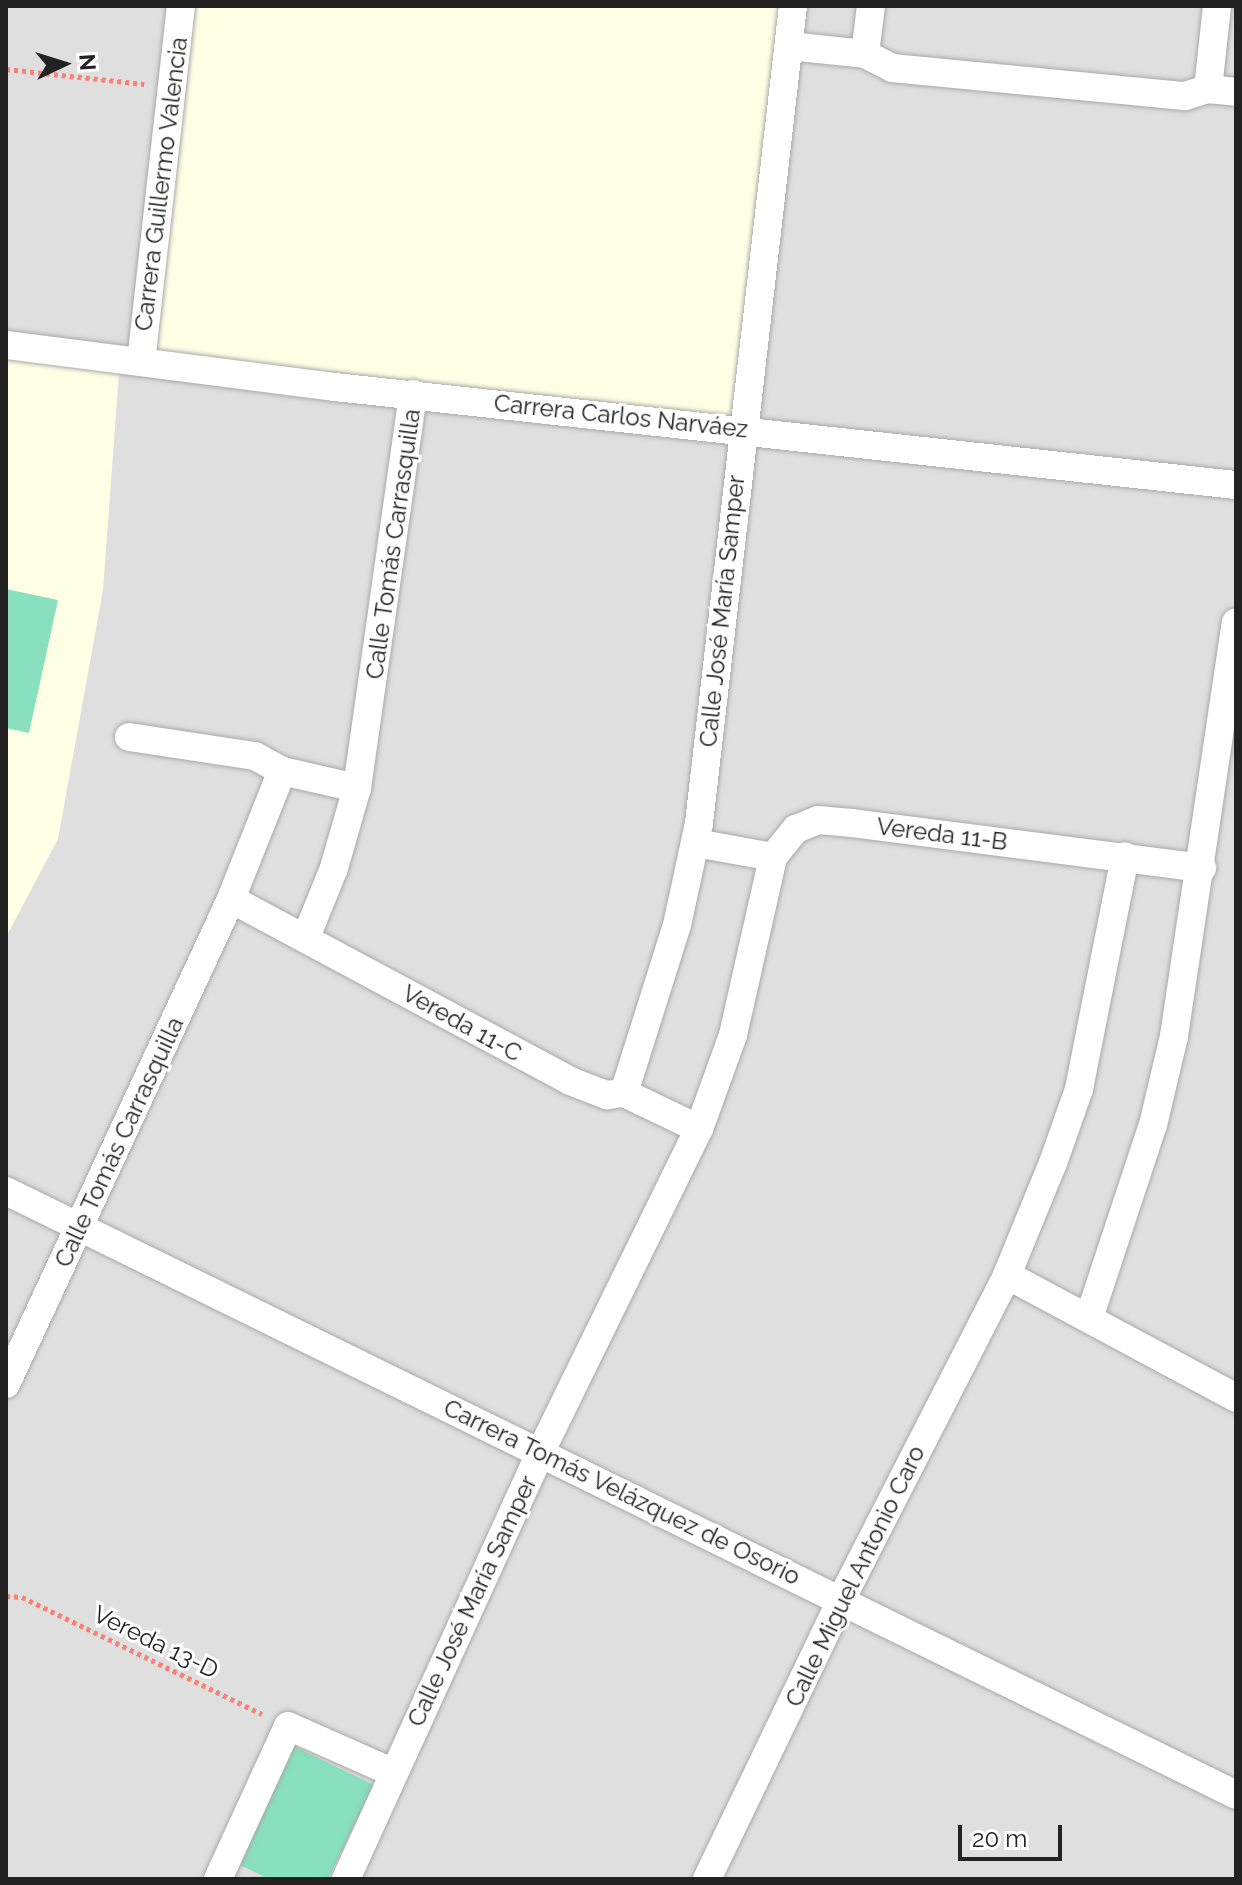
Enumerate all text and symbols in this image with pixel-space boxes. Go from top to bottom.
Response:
north arrow [24,24,104,104]
street label: Carrera Guillermo Valencia [129,35,193,333]
text: N [74,53,101,72]
street label: Carrera Carlos Narváez [493,388,749,444]
street label: Calle Tomás Carrasquilla [360,407,426,681]
street label: Calle José María Samper [693,473,751,749]
street label: Vereda 11-B [875,812,1009,856]
street label: Vereda 11-C [397,978,527,1068]
street label: Calle Tomás Carrasquilla [48,1012,190,1272]
street label: Carrera Tomás Velázquez de Osorio [438,1393,806,1591]
street label: Calle Miguel Antonio Caro [779,1440,931,1712]
street label: Calle José María Samper [401,1471,543,1731]
street label: Vereda 13-D [89,1599,223,1685]
scale bar [962,1809,1066,1859]
text: 20 m [972,1824,1027,1853]

